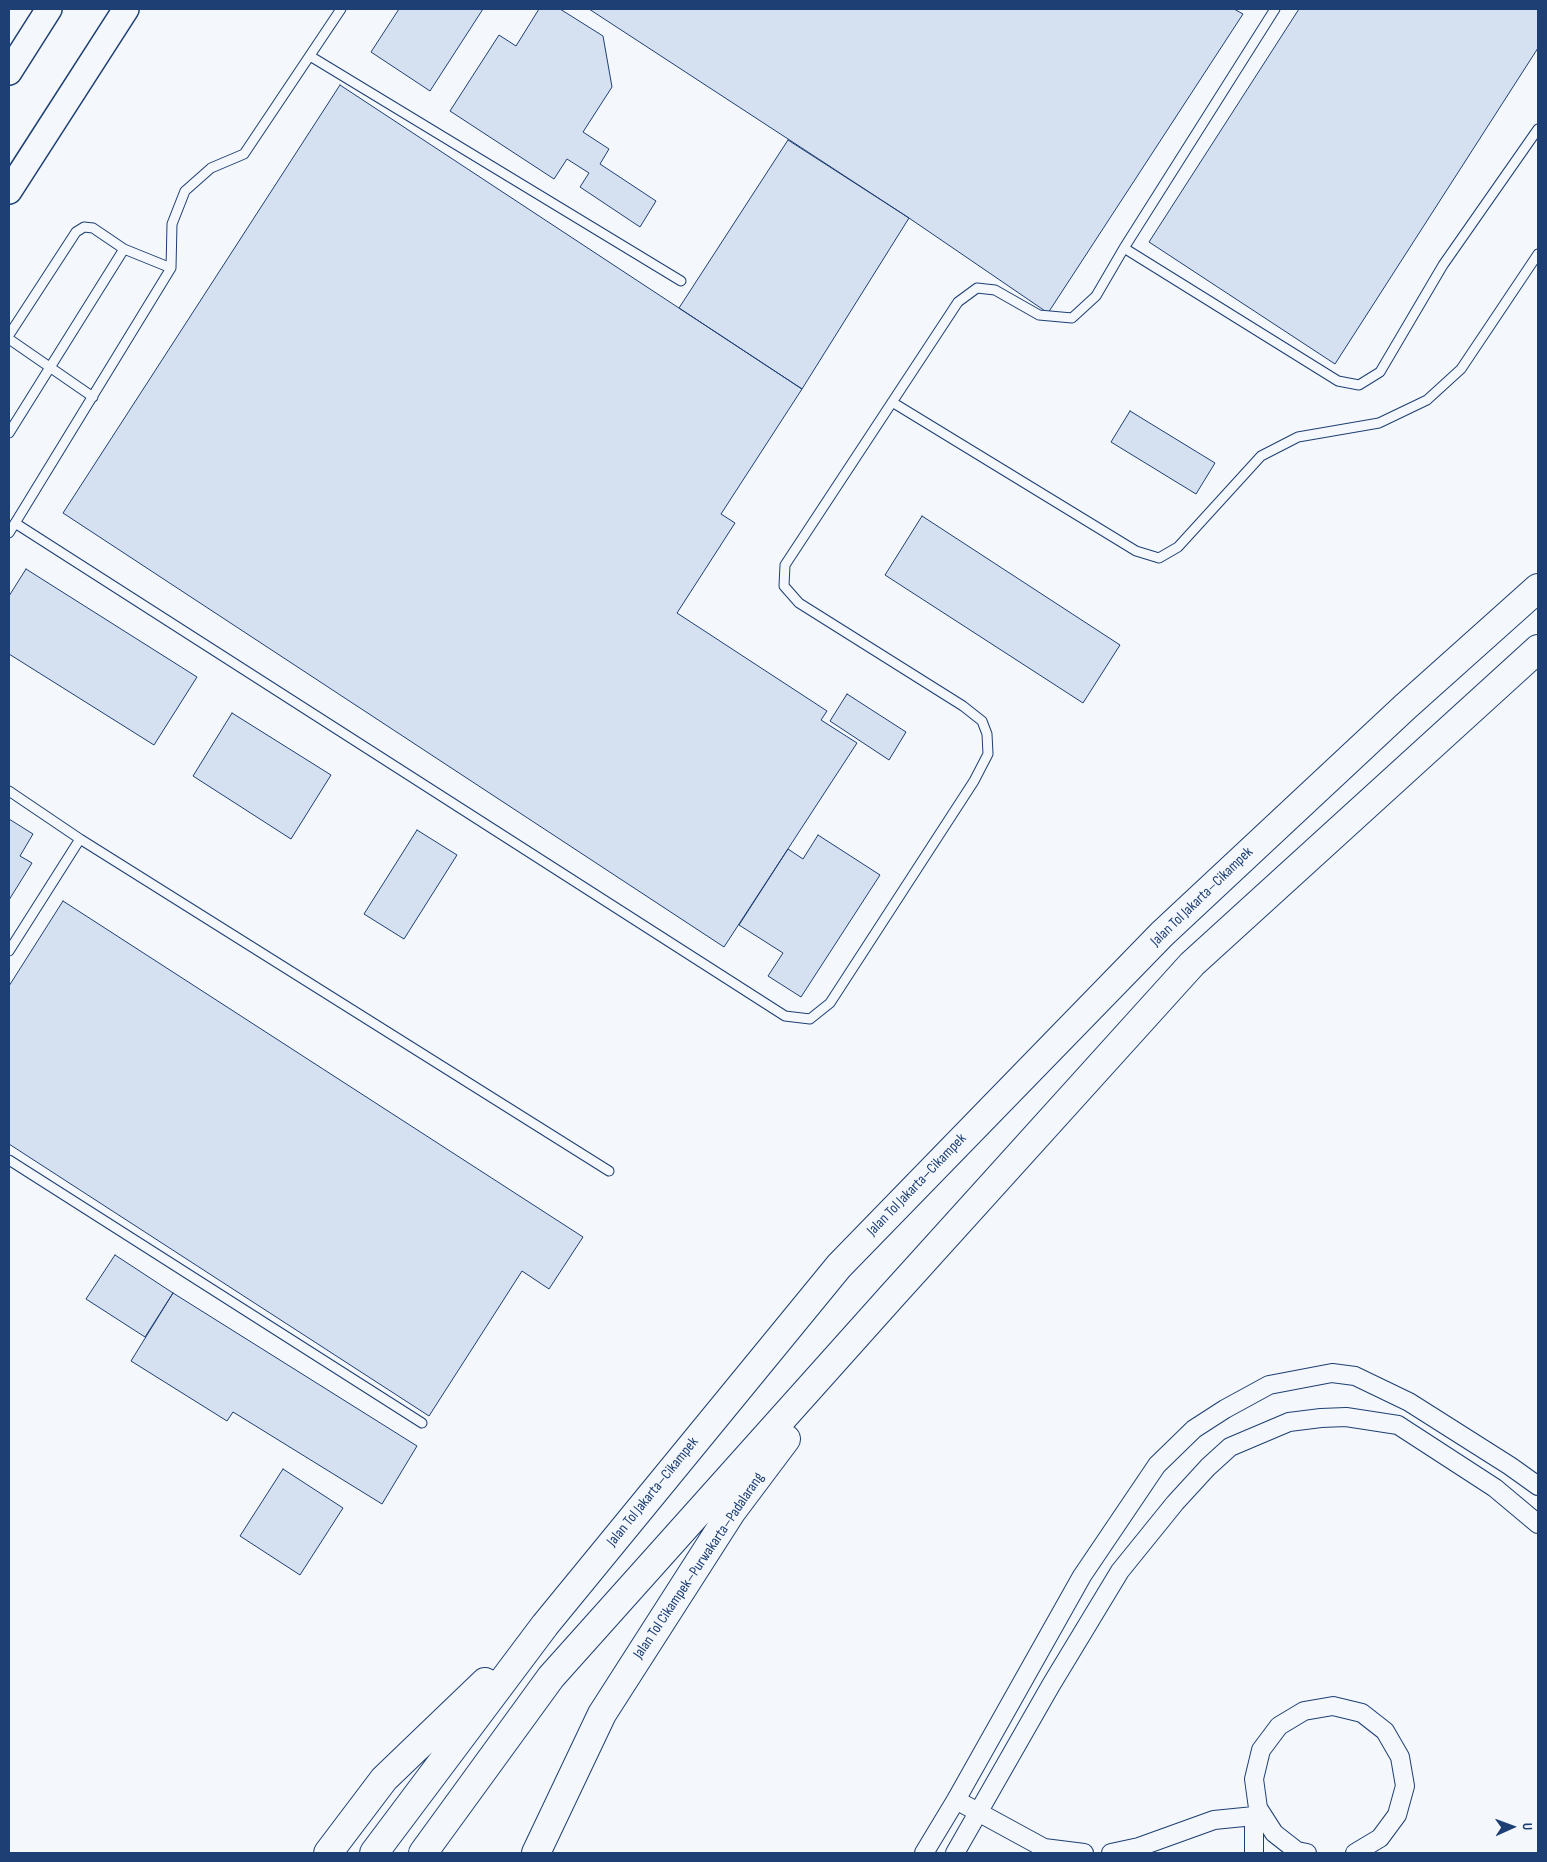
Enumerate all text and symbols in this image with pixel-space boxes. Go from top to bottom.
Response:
street label: Jalan Tol Jakarta–Cikampek [1147,844,1257,950]
street label: Jalan Tol Jakarta–Cikampek [864,1130,970,1240]
street label: Jalan Tol Jakarta–Cikampek [603,1434,703,1550]
street label: Jalan Tol Cikampek–Purwakarta–Padalarang [630,1469,768,1663]
north arrow [1487,1802,1537,1852]
text: U [1519,1823,1536,1830]

